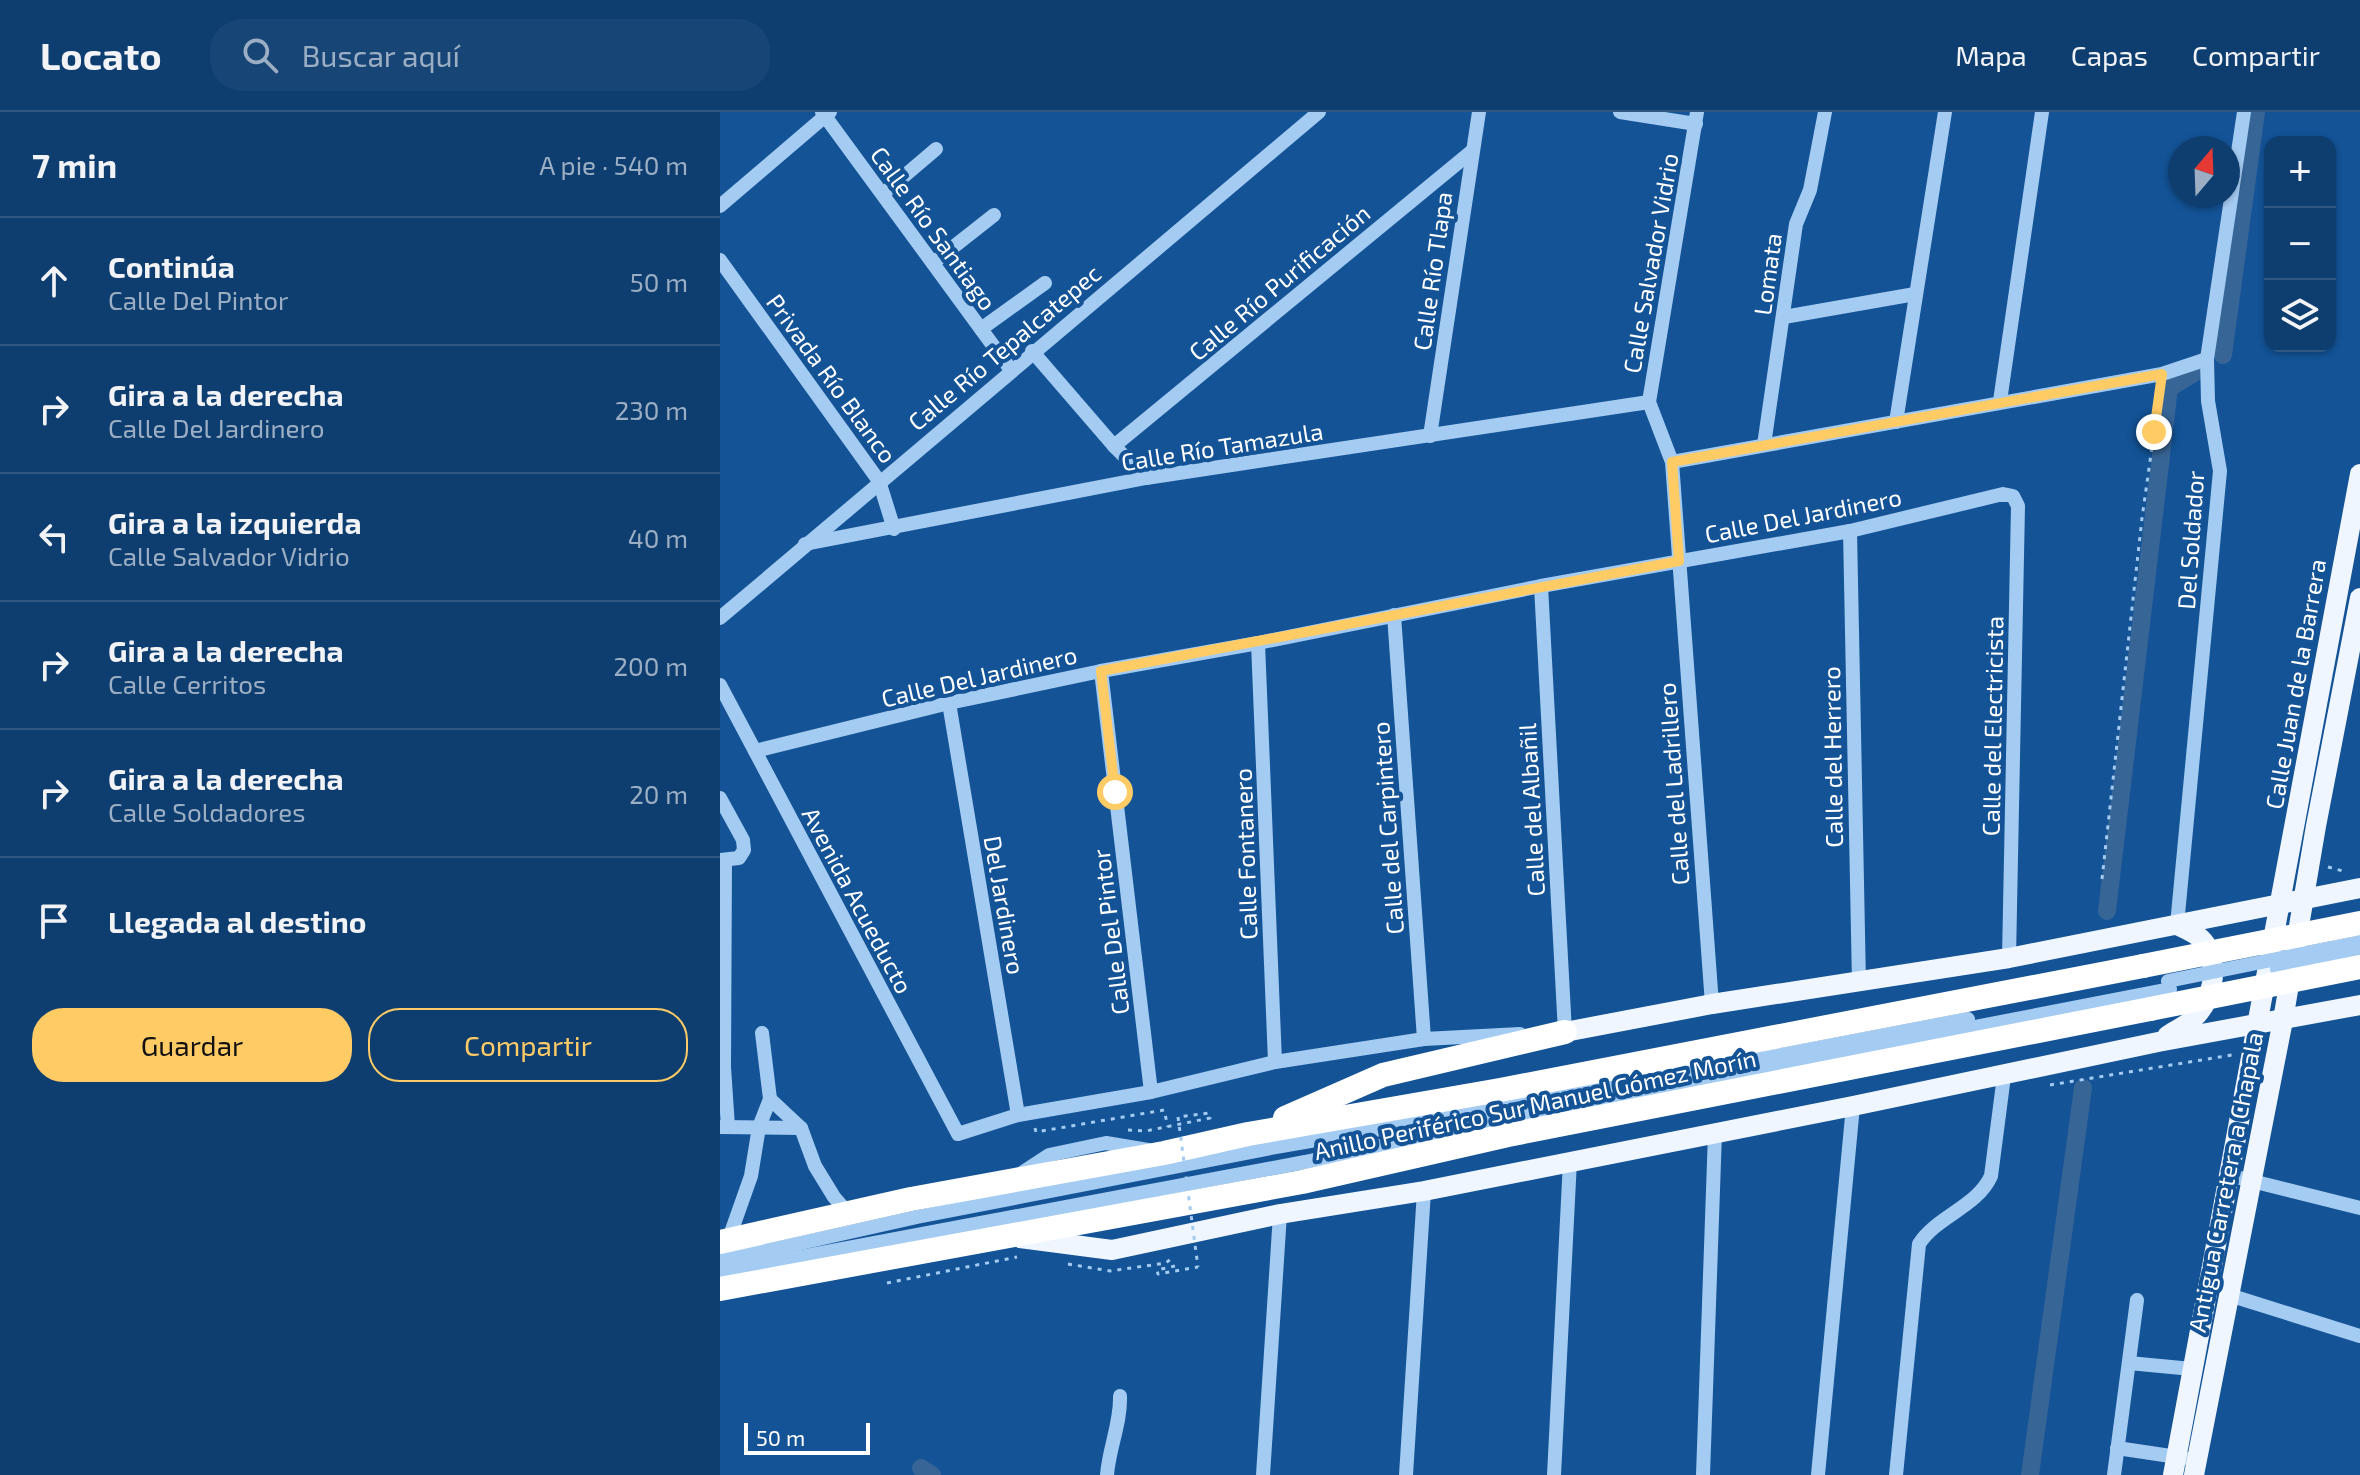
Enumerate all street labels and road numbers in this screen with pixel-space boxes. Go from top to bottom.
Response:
street label: Calle Río Santiago [865,141,1003,315]
street label: Calle Salvador Vidrio [1616,151,1684,375]
street label: Calle Río Tlapa [1407,190,1457,352]
street label: Calle Río Purificación [1183,198,1375,366]
street label: Lomata [1747,231,1787,317]
street label: Calle Río Tepalcatepec [902,258,1106,436]
street label: Privada Río Blanco [761,288,903,468]
street label: Calle Río Tamazula [1119,416,1325,476]
street label: Del Soldador [2171,469,2209,610]
street label: Calle Del Jardinero [1702,482,1904,548]
street label: Calle Juan de la Barrera [2259,557,2331,811]
street label: Calle del Electricista [1976,616,2008,836]
street label: Calle Del Jardinero [878,639,1080,713]
street label: Calle del Herrero [1816,666,1848,848]
street label: Calle del Ladrillero [1651,682,1695,886]
street label: Calle del Carpintero [1365,721,1409,935]
street label: Calle del Albañil [1512,723,1550,897]
street label: Calle Fontanero [1228,768,1262,940]
street label: Avenida Acueducto [797,802,919,998]
street label: Del Jardinero [979,833,1031,977]
street label: Calle Del Pintor [1085,847,1135,1016]
street label: Antigua Carretera a Chapala [2182,1029,2268,1335]
street label: Anillo Periférico Sur Manuel Gómez Morín [1311,1043,1759,1165]

